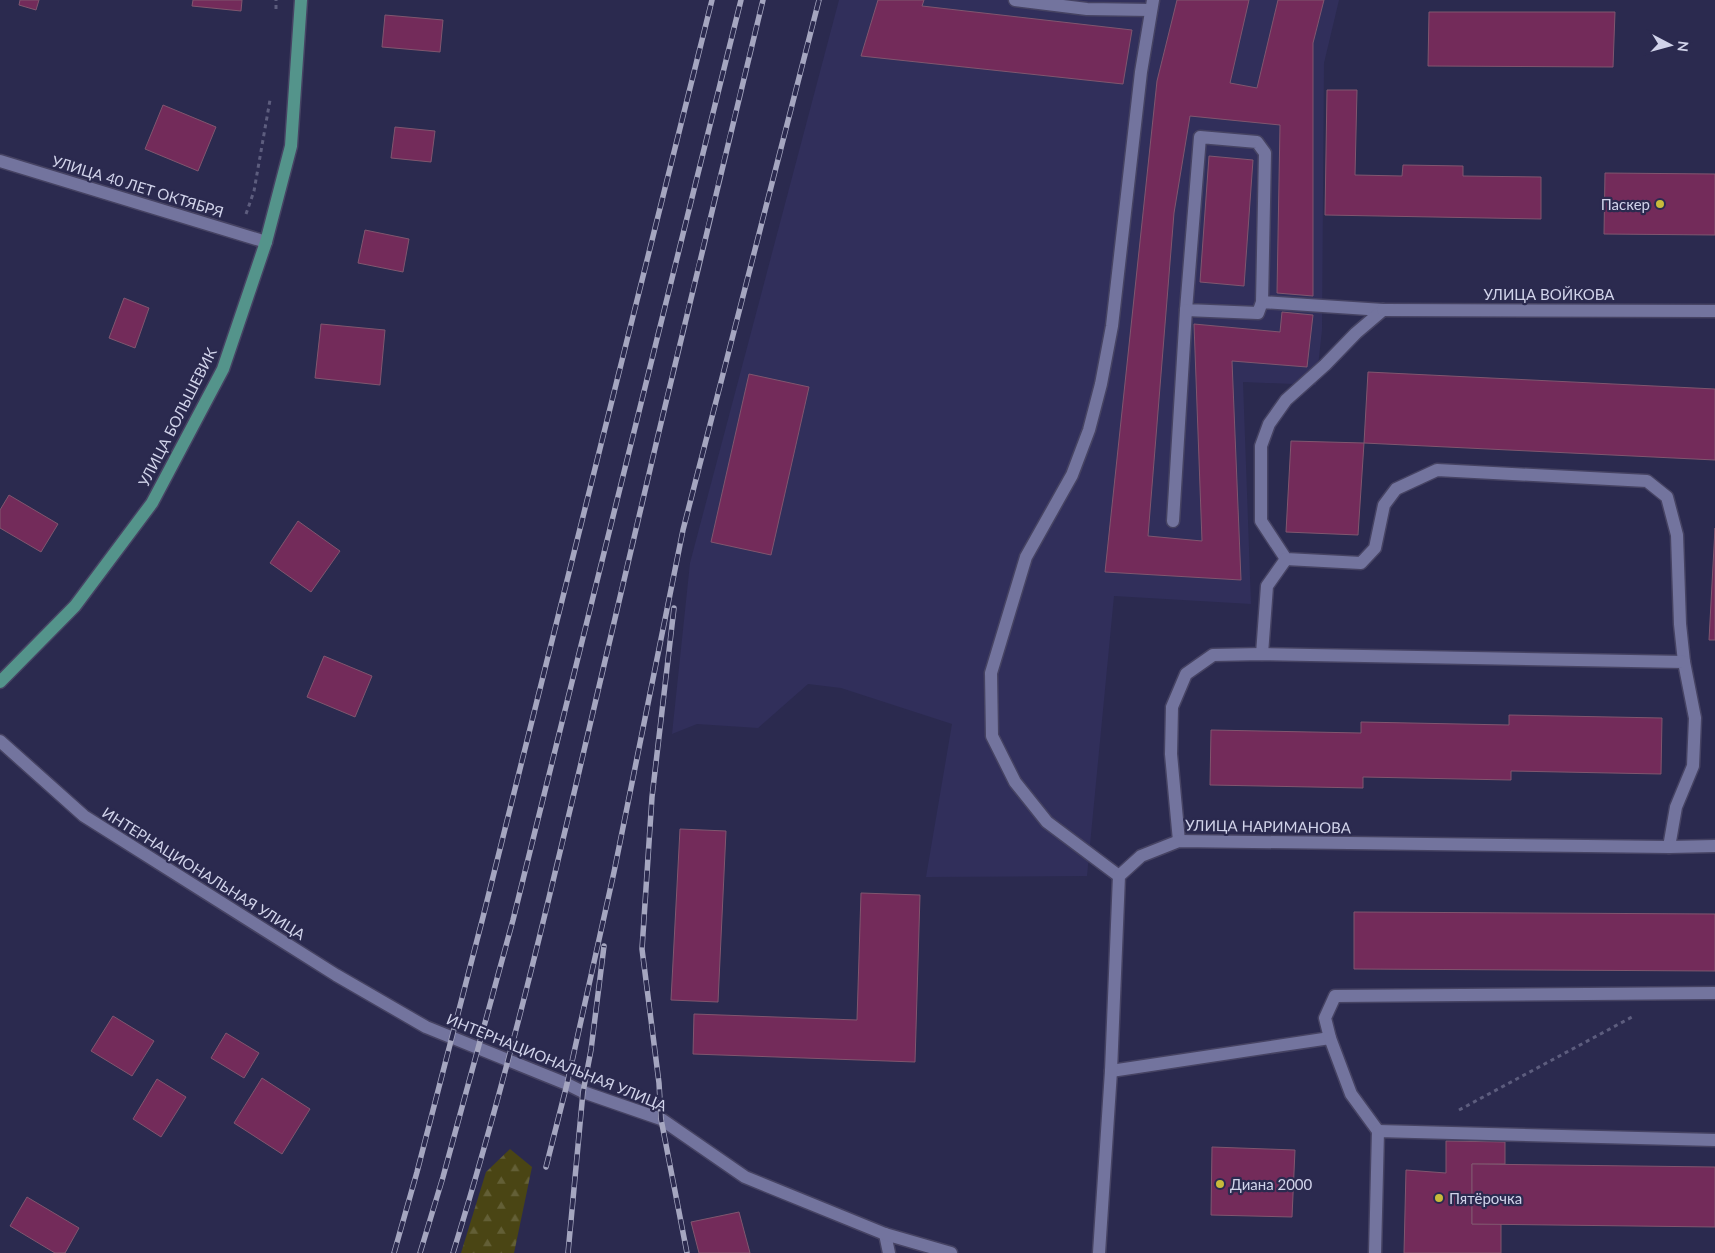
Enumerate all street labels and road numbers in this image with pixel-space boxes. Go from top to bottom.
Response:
street label: УЛИЦА 40 ЛЕТ ОКТЯБРЯ [50,151,226,221]
street label: УЛИЦА ВОЙКОВА [1484,285,1615,303]
street label: УЛИЦА БОЛЬШЕВИК [134,345,220,489]
street label: ИНТЕРНАЦИОНАЛЬНАЯ УЛИЦА [99,803,310,944]
street label: УЛИЦА НАРИМАНОВА [1185,816,1352,836]
street label: ИНТЕРНАЦИОНАЛЬНАЯ УЛИЦА [444,1009,671,1115]

